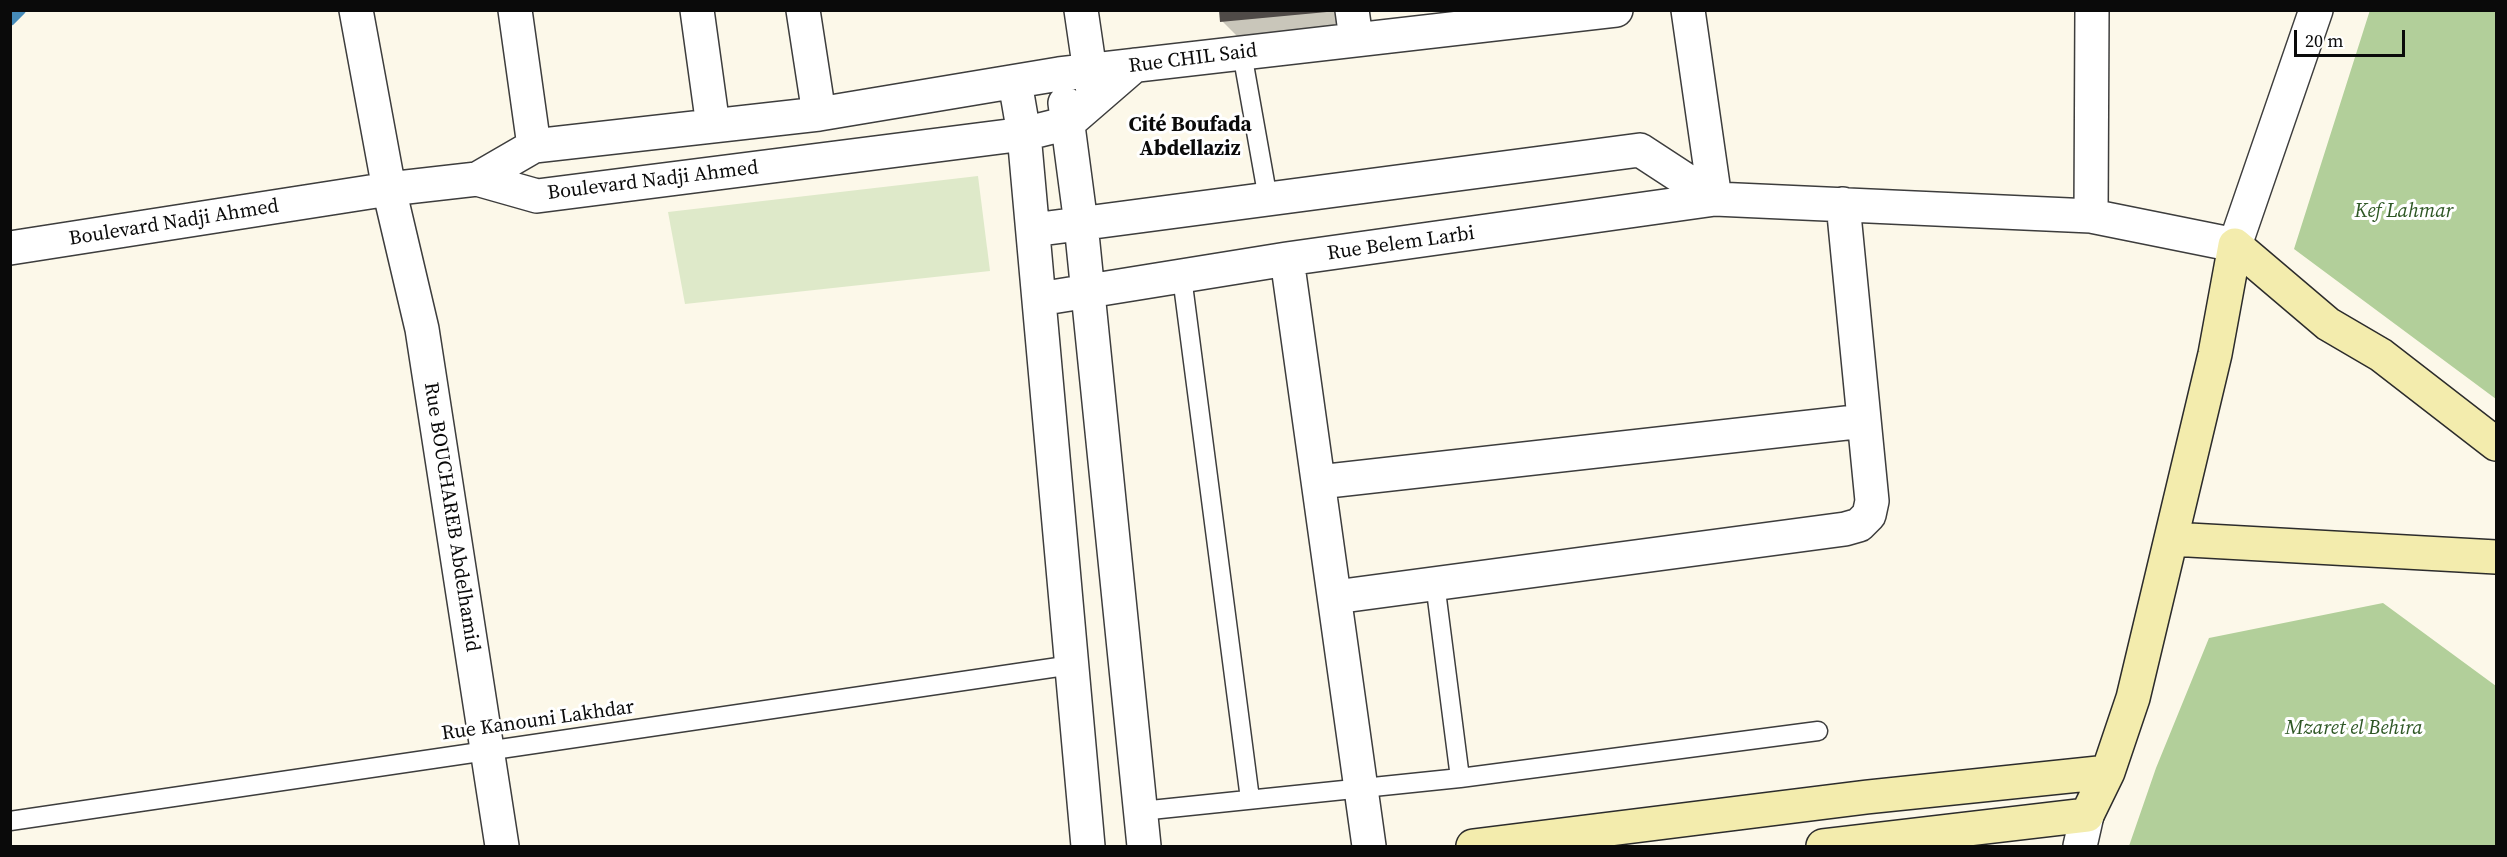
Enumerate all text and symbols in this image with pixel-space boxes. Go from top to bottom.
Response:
scale bar [2297,18,2408,56]
text: 20 m [2305,28,2343,53]
street label: Rue CHIL Said [1127,39,1259,79]
district label: Cité Boufada Abdellaziz [1128,113,1252,163]
street label: Boulevard Nadji Ahmed [546,156,760,206]
street label: Boulevard Nadji Ahmed [67,195,281,251]
park label: Kef Lahmar [2354,200,2454,224]
street label: Rue Belem Larbi [1326,222,1476,266]
street label: Rue BOUCHAREB Abdelhamid [418,381,484,653]
street label: Rue Kanouni Lakhdar [440,696,636,746]
park label: Mzaret el Behira [2285,717,2423,741]

